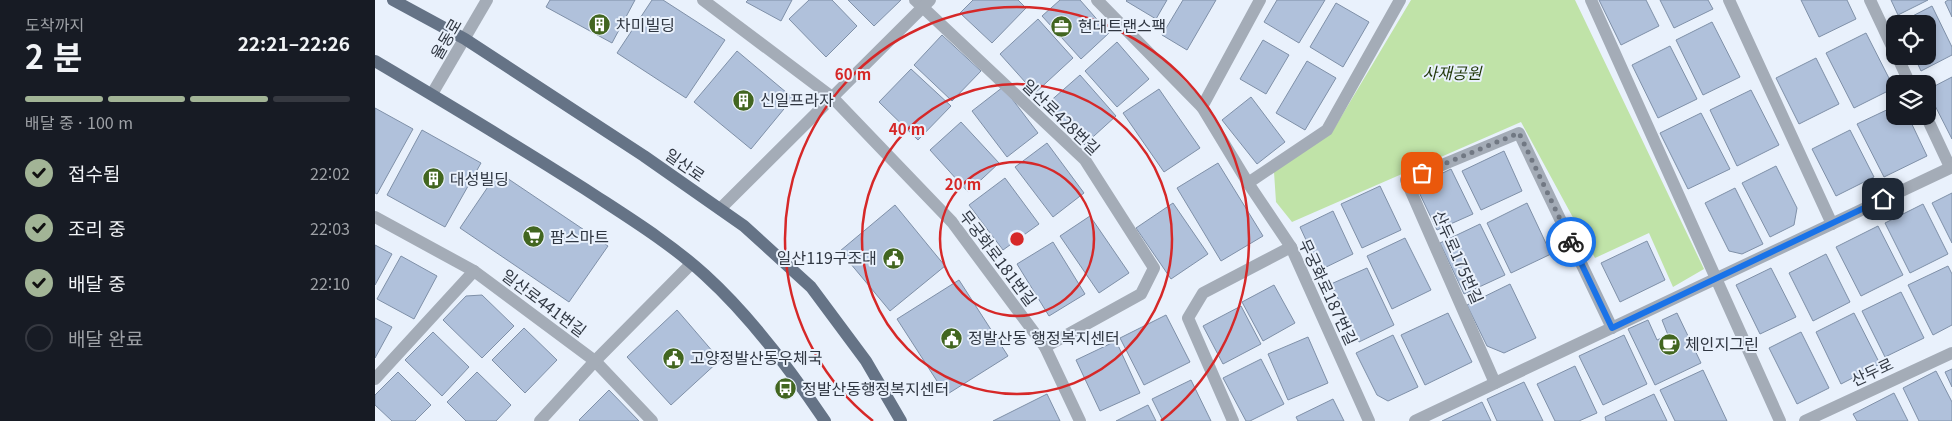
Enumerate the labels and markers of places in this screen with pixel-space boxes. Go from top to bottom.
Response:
place label: 차미빌딩 [616,12,675,36]
building icon: 차미빌딩 [588,13,612,37]
place label: 현대트랜스팩 [1078,13,1166,37]
office icon: 현대트랜스팩 [1050,14,1074,38]
place label: 신일프라자 [760,87,834,111]
building icon: 신일프라자 [732,88,756,112]
pin [1401,152,1443,194]
place label: 대성빌딩 [450,166,509,190]
building icon: 대성빌딩 [422,167,446,191]
pin [1862,178,1904,220]
place label: 팜스마트 [550,224,609,248]
supermarket icon: 팜스마트 [522,225,546,249]
centre of rings [1008,230,1026,248]
place label: 일산119구조대 [777,245,877,269]
public building icon: 일산119구조대 [881,246,905,270]
place label: 정발산동 행정복지센터 [968,325,1120,349]
public building icon: 정발산동 행정복지센터 [940,326,964,350]
place label: 체인지그린 [1685,331,1759,355]
cafe icon: 체인지그린 [1657,332,1681,356]
place label: 고양정발산동우체국 [690,345,822,369]
public building icon: 고양정발산동우체국 [662,346,686,370]
place label: 정발산동행정복지센터 [802,376,949,400]
bus stop icon: 정발산동행정복지센터 [774,377,798,401]

